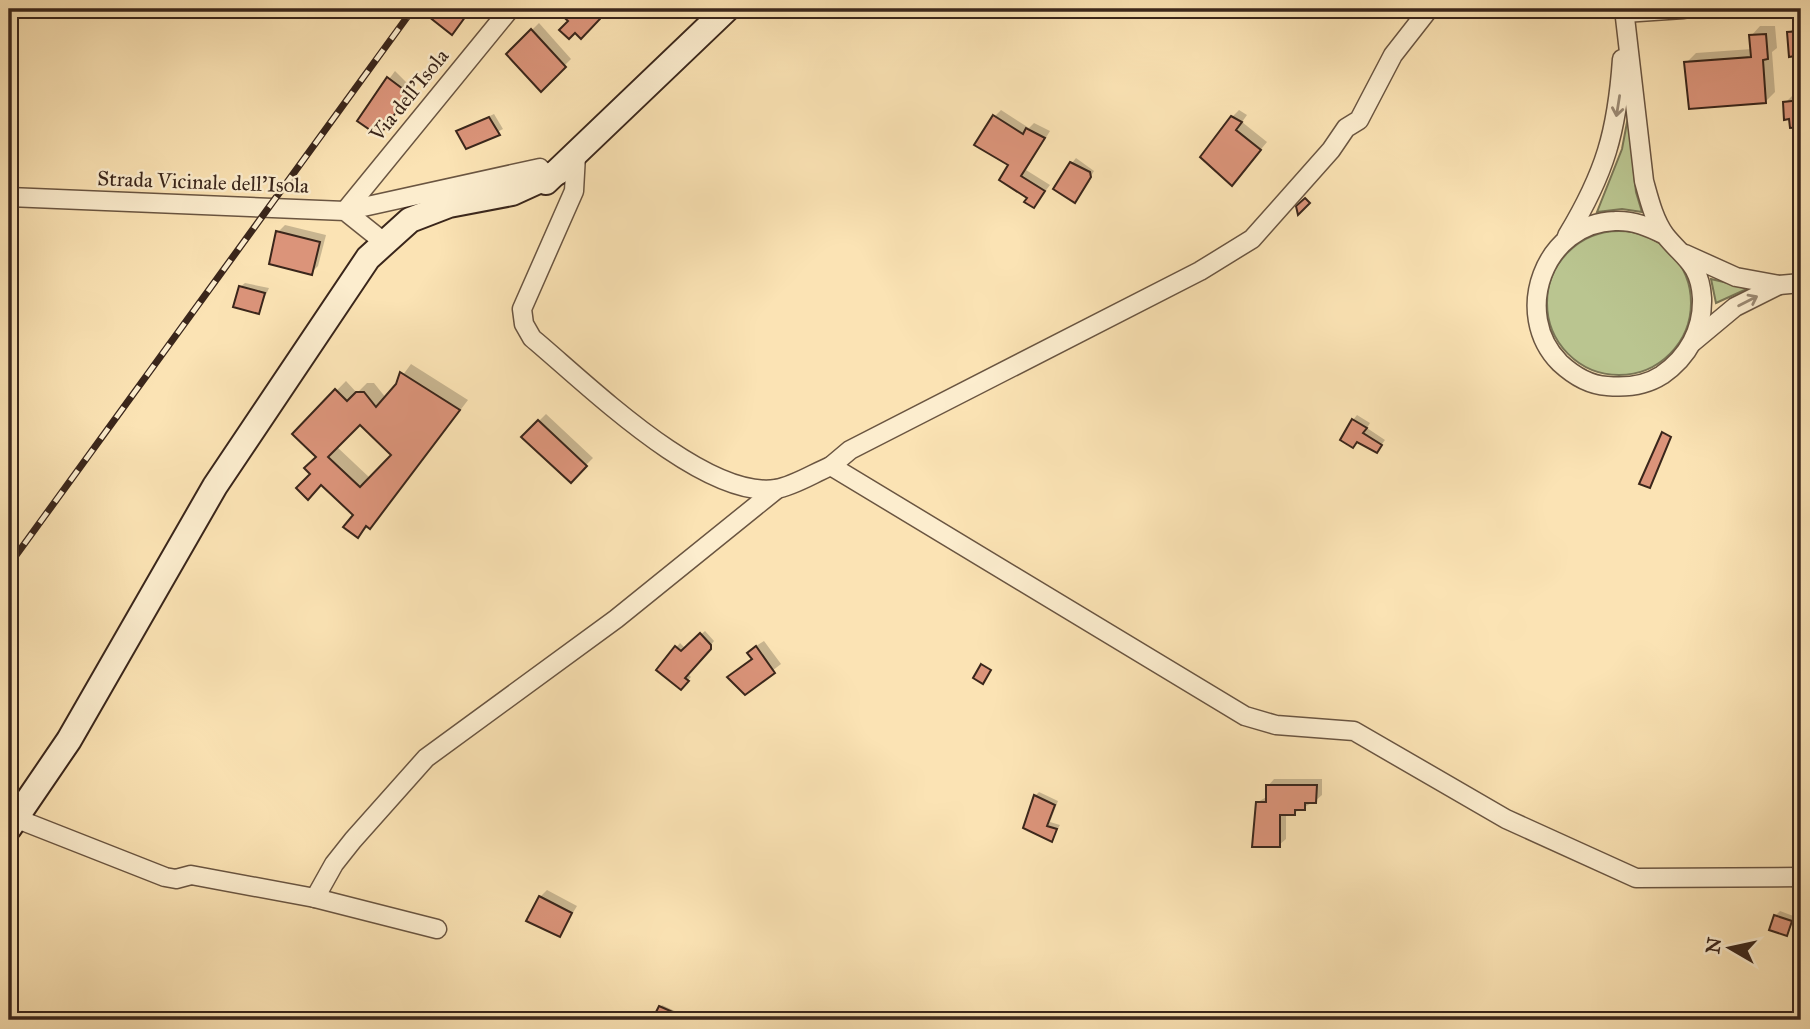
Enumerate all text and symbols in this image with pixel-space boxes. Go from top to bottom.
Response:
street label: Via dell'Isola [363,43,454,147]
one-way arrow [1611,94,1624,116]
street label: Strada Vicinale dell'Isola [97,165,309,199]
one-way arrow [1737,293,1758,307]
north arrow [1694,914,1764,984]
text: N [1701,936,1726,955]

